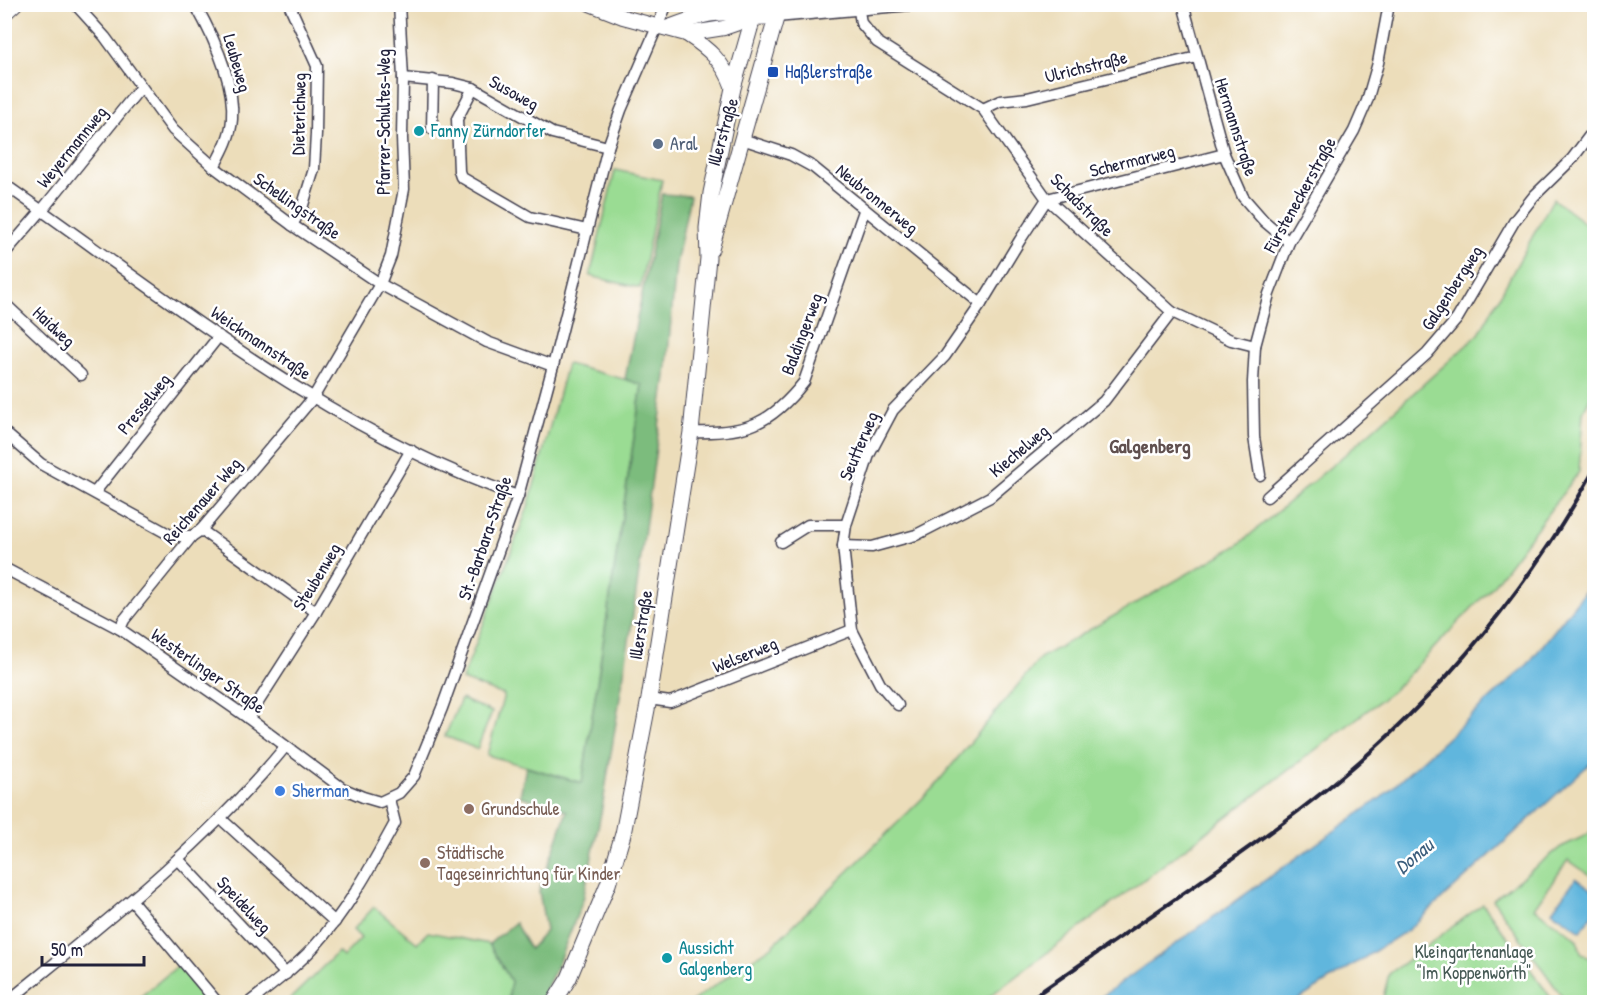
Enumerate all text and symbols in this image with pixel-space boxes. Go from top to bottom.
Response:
street label: Leubeweg [217,31,258,95]
street label: Ulrichstraße [1042,44,1130,89]
street label: Pfarrer-Schultes-Weg [371,49,396,195]
place label: Haßlerstraße [785,59,873,84]
marker: Haßlerstraße [766,65,780,79]
street label: Susoweg [485,69,544,116]
street label: Dieterichweg [285,73,312,155]
street label: Hermannstraße [1209,75,1264,179]
street label: Illerstraße [701,95,744,169]
street label: Weyermannweg [31,100,112,193]
place label: Fanny Zürndorfer [430,118,546,143]
marker: Fanny Zürndorfer [412,124,426,138]
place label: Aral [670,131,698,156]
street label: Fürsteneckerstraße [1257,132,1342,258]
marker: Aral [651,137,665,151]
street label: Schermarweg [1087,138,1177,183]
street label: Neubronnerweg [831,158,924,240]
street label: Schellingstraße [248,166,346,245]
street label: Schadstraße [1045,167,1120,242]
street label: Galgenbergweg [1415,240,1488,335]
street label: Baldingerweg [774,289,829,378]
street label: Haidweg [28,300,81,353]
street label: Weickmannstraße [206,300,316,385]
street label: Presselweg [111,368,176,440]
street label: Seutterweg [833,407,884,484]
street label: Kiechelweg [984,418,1054,483]
district label: Galgenberg [1109,432,1191,460]
street label: Reichenauer Weg [157,452,246,550]
street label: St.-Barbara-Straße [452,473,517,603]
street label: Steubenweg [287,538,347,615]
street label: Illerstraße [623,588,658,661]
street label: Westerlinger Straße [146,622,270,719]
street label: Welserweg [709,630,781,679]
place label: Sherman [292,778,349,803]
marker: Sherman [273,784,287,798]
place label: Grundschule [481,796,560,821]
marker: Grundschule [462,802,476,816]
water label: Donau [1389,830,1440,880]
place label: Städtische Tageseinrichtung für Kinder [437,840,621,886]
marker: Städtische Tageseinrichtung für Kinder [418,856,432,870]
street label: Speidelweg [211,871,277,939]
scale bar [42,929,144,967]
place label: Aussicht Galgenberg [679,935,752,981]
text: 50 m [51,937,83,962]
park label: Kleingartenanlage "Im Koppenwörth" [1414,939,1534,985]
marker: Aussicht Galgenberg [660,951,674,965]

